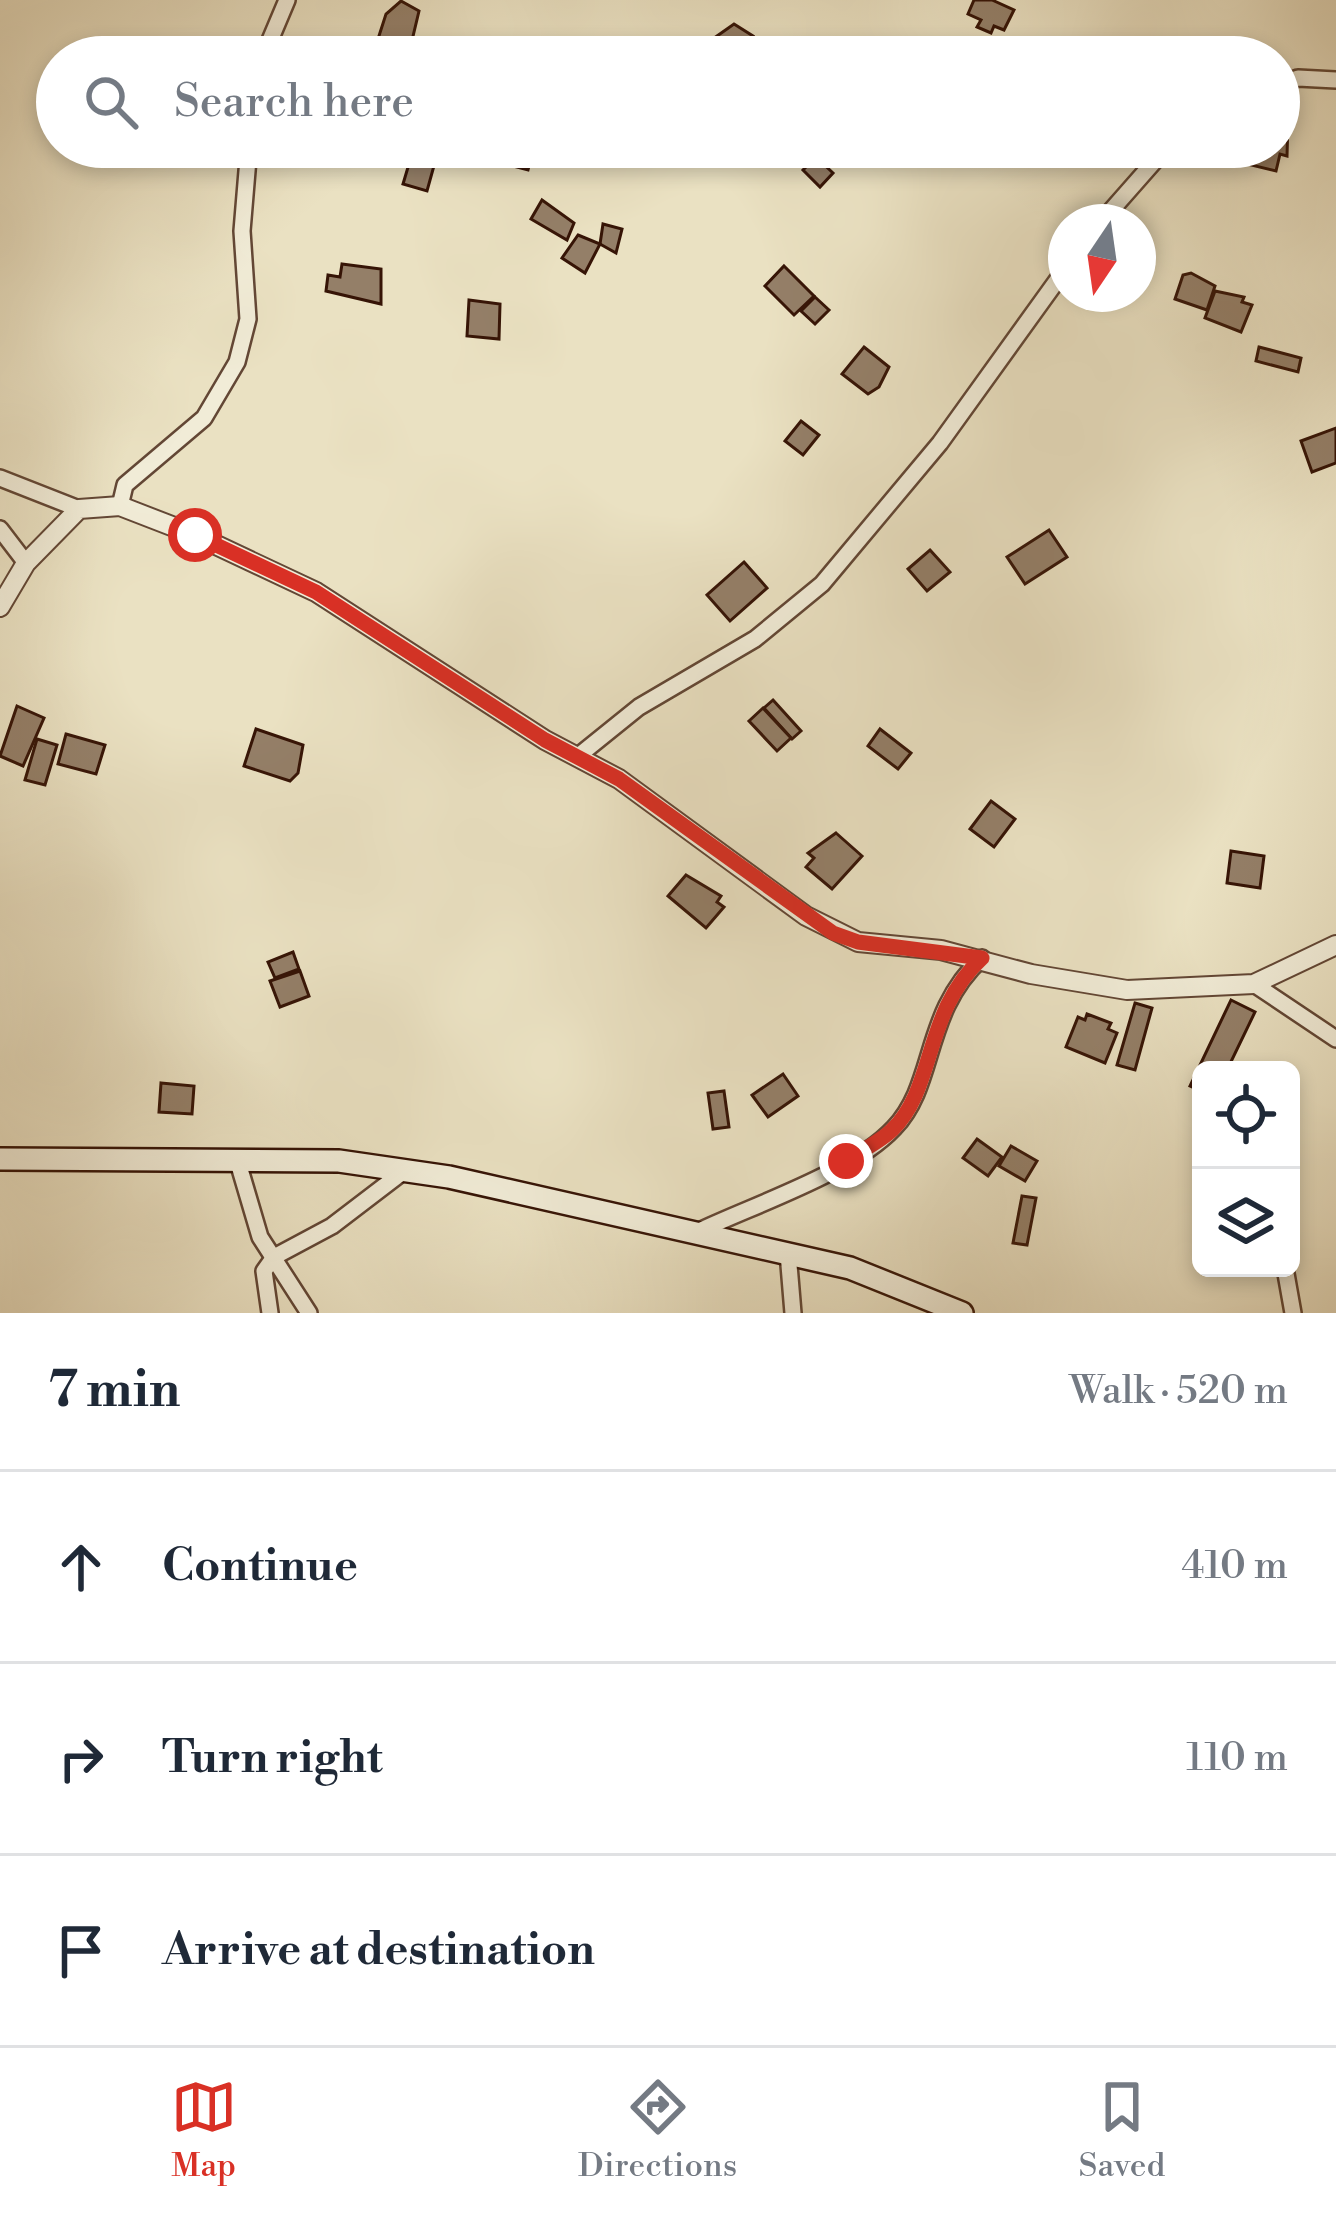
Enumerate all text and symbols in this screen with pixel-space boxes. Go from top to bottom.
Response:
search box [36,36,1300,168]
icon: search [78,69,144,135]
text: Search here [174,74,414,131]
north arrow [1048,204,1156,312]
route start [168,508,222,562]
map controls [1192,1061,1300,1277]
button: locate [1192,1061,1300,1169]
route end [819,1134,873,1188]
button: layers [1192,1169,1300,1277]
text: 7 min [48,1359,180,1423]
text: Walk · 520 m [1069,1367,1288,1416]
icon: ahead [48,1534,114,1600]
text: Continue [162,1538,358,1595]
text: 410 m [1181,1542,1288,1591]
icon: right [48,1726,114,1792]
text: Turn right [162,1730,383,1787]
text: 110 m [1186,1734,1288,1783]
icon: arrive [48,1918,114,1984]
text: Arrive at destination [162,1922,595,1979]
tab: Map [171,2074,237,2187]
tab: Directions [578,2074,737,2187]
tab: Saved [1079,2074,1165,2187]

